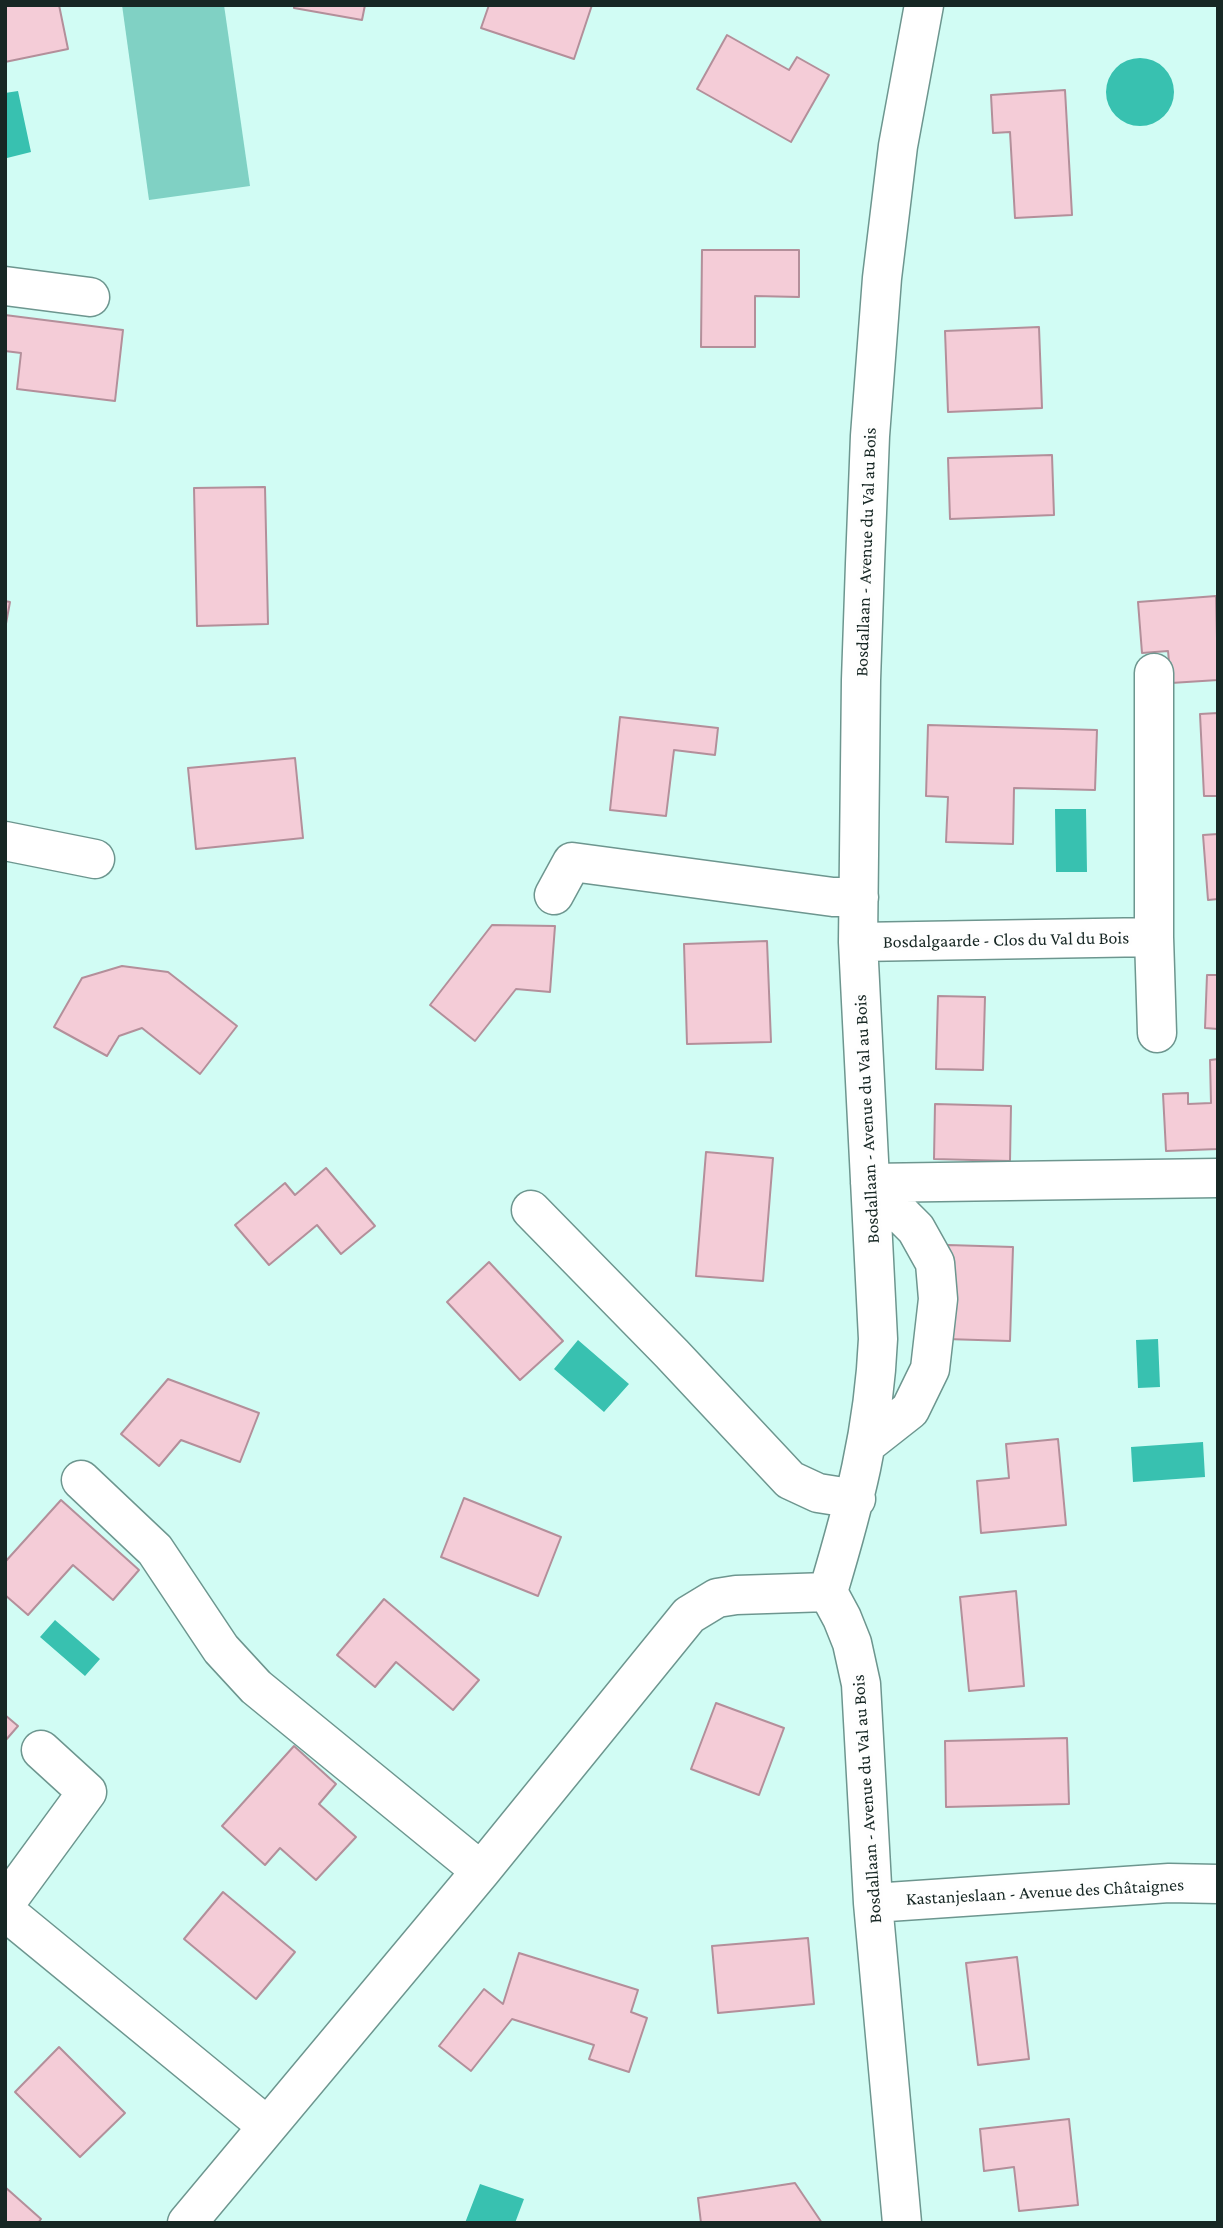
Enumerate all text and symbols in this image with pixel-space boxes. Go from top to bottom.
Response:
street label: Bosdallaan - Avenue du Val au Bois [851,427,881,677]
street label: Bosdalgaarde - Clos du Val du Bois [883,927,1129,953]
street label: Bosdallaan - Avenue du Val au Bois [850,994,884,1244]
street label: Bosdallaan - Avenue du Val au Bois [848,1674,886,1924]
street label: Kastanjeslaan - Avenue des Châtaignes [905,1874,1185,1910]

